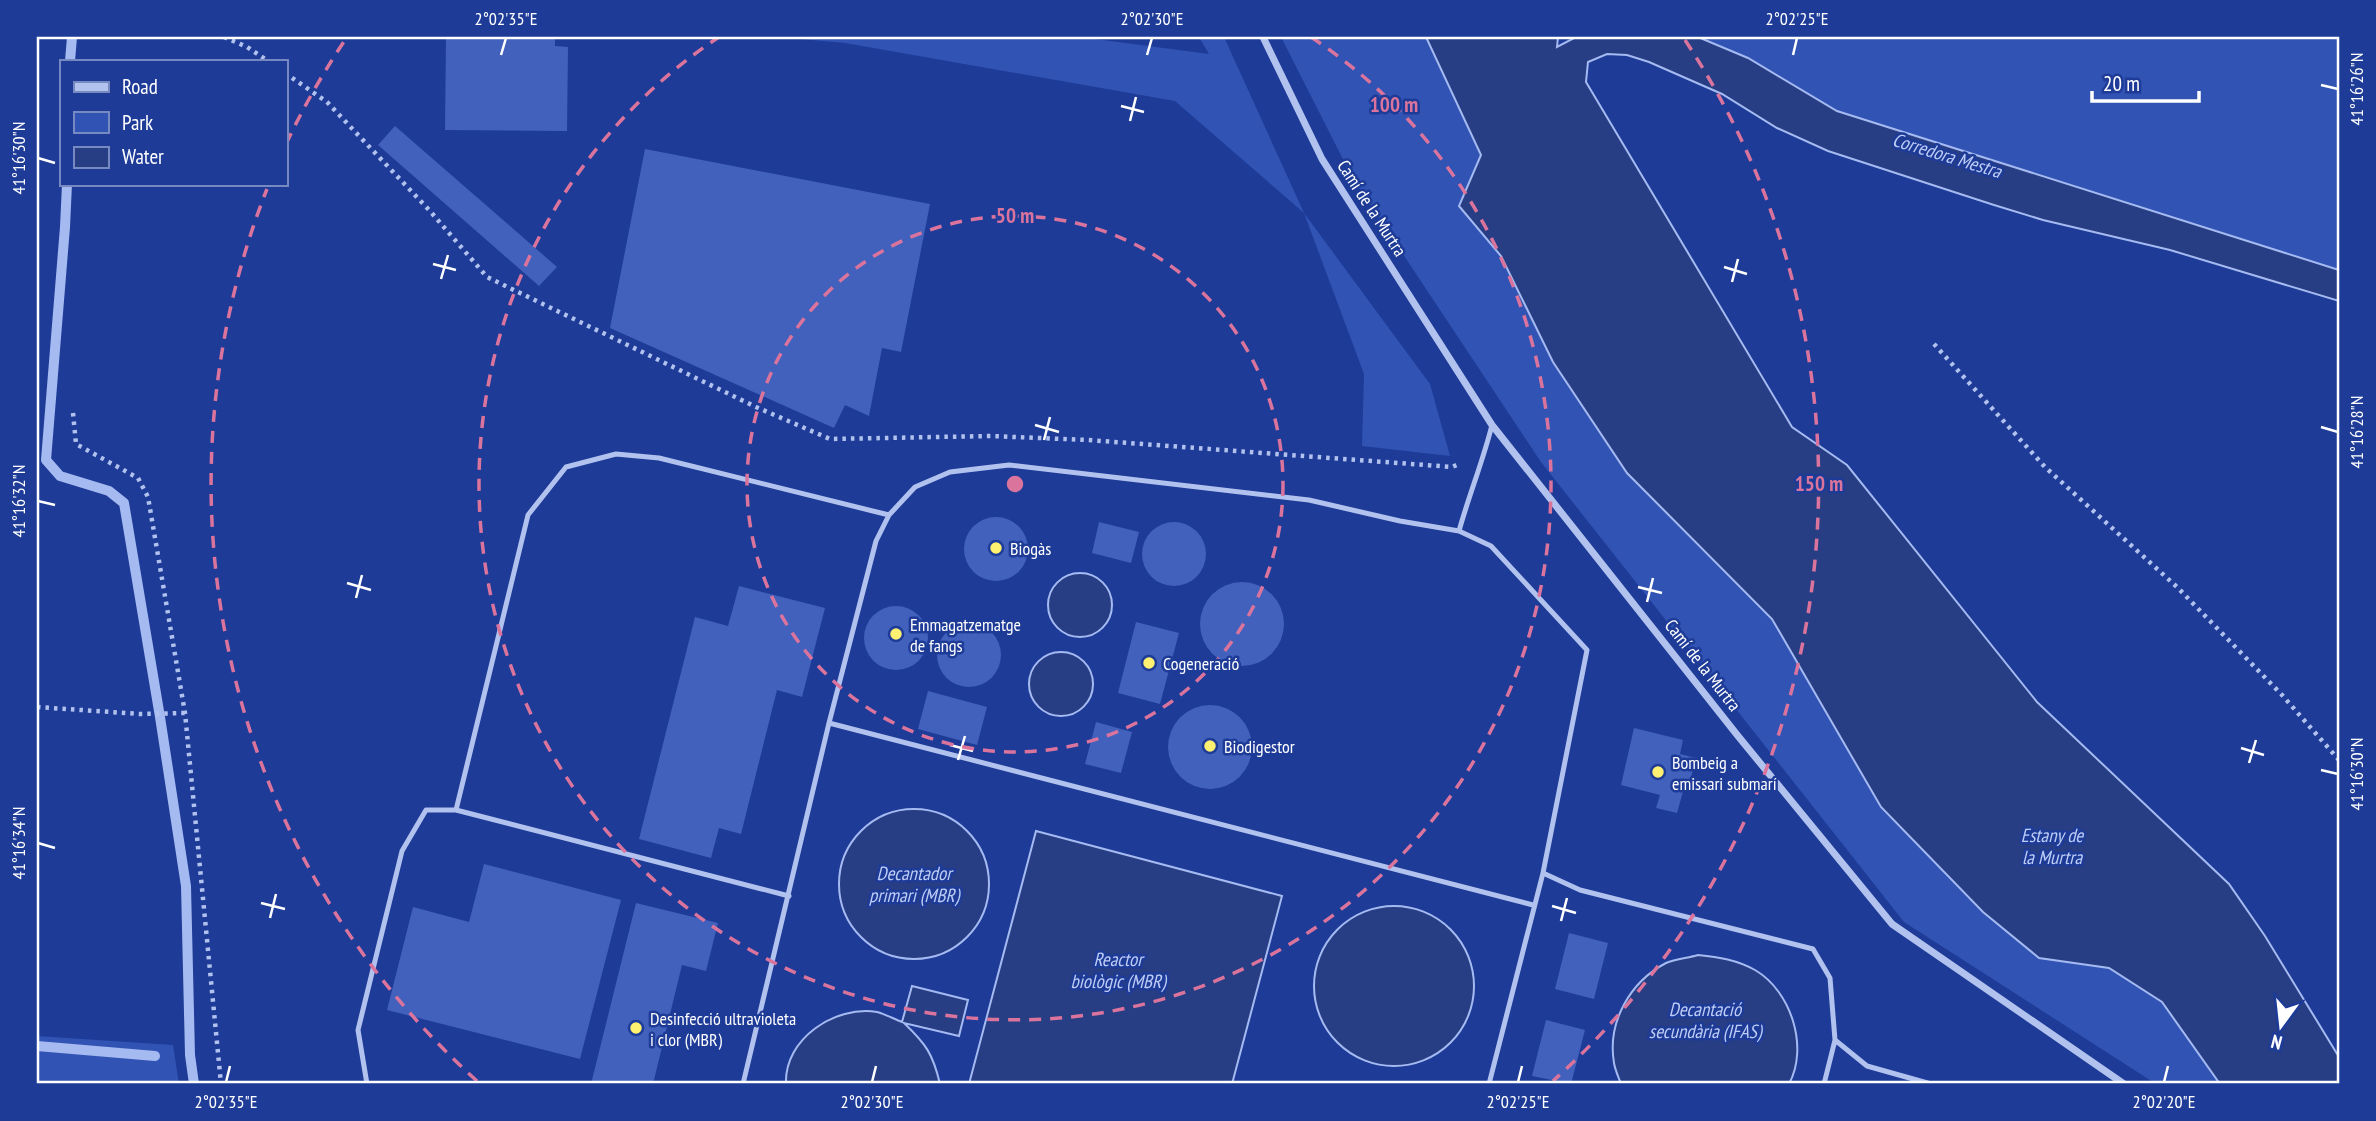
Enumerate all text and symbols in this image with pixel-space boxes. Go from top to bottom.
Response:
text: 2°02'35"E [475,7,537,30]
text: 2°02'30"E [1121,7,1183,30]
text: 2°02'25"E [1766,7,1828,30]
text: 41°16'26"N [2345,53,2368,125]
legend [60,60,287,186]
scale bar [2092,60,2199,104]
text: 20 m [2103,70,2140,97]
text: Road [122,73,158,100]
text: 100 m [1370,91,1418,118]
text: Park [122,109,153,136]
text: 41°16'30"N [7,122,30,194]
water label: Corredora Mestra [1890,127,2006,183]
text: Water [122,143,164,170]
street label: Camí de la Murtra [1332,155,1412,261]
text: 50 m [996,202,1034,229]
text: 41°16'28"N [2345,396,2368,468]
text: 41°16'32"N [7,465,30,537]
text: 150 m [1795,470,1843,497]
centre of rings [1003,472,1027,496]
place label: Biogàs [1010,537,1051,560]
marker: Biogàs [988,540,1004,556]
place label: Emmagatzematge de fangs [910,613,1021,657]
street label: Camí de la Murtra [1660,614,1746,716]
marker: Emmagatzematge de fangs [888,626,904,642]
place label: Cogeneració [1163,652,1240,675]
marker: Cogeneració [1141,655,1157,671]
place label: Biodigestor [1224,735,1295,758]
marker: Biodigestor [1202,738,1218,754]
text: 41°16'30"N [2345,738,2368,810]
place label: Bombeig a emissari submarí [1672,751,1777,795]
marker: Bombeig a emissari submarí [1650,764,1666,780]
text: 41°16'34"N [7,807,30,879]
water label: Estany de la Murtra [2021,823,2084,869]
water label: Decantador primari (MBR) [869,861,962,907]
water label: Reactor biològic (MBR) [1070,947,1168,993]
north arrow [2246,992,2316,1062]
water label: Decantació secundària (IFAS) [1649,997,1764,1043]
place label: Desinfecció ultravioleta i clor (MBR) [650,1007,796,1051]
marker: Desinfecció ultravioleta i clor (MBR) [628,1020,644,1036]
text: N [2269,1030,2285,1055]
text: 2°02'35"E [195,1090,257,1113]
text: 2°02'30"E [841,1090,903,1113]
text: 2°02'25"E [1487,1090,1549,1113]
text: 2°02'20"E [2133,1090,2195,1113]

